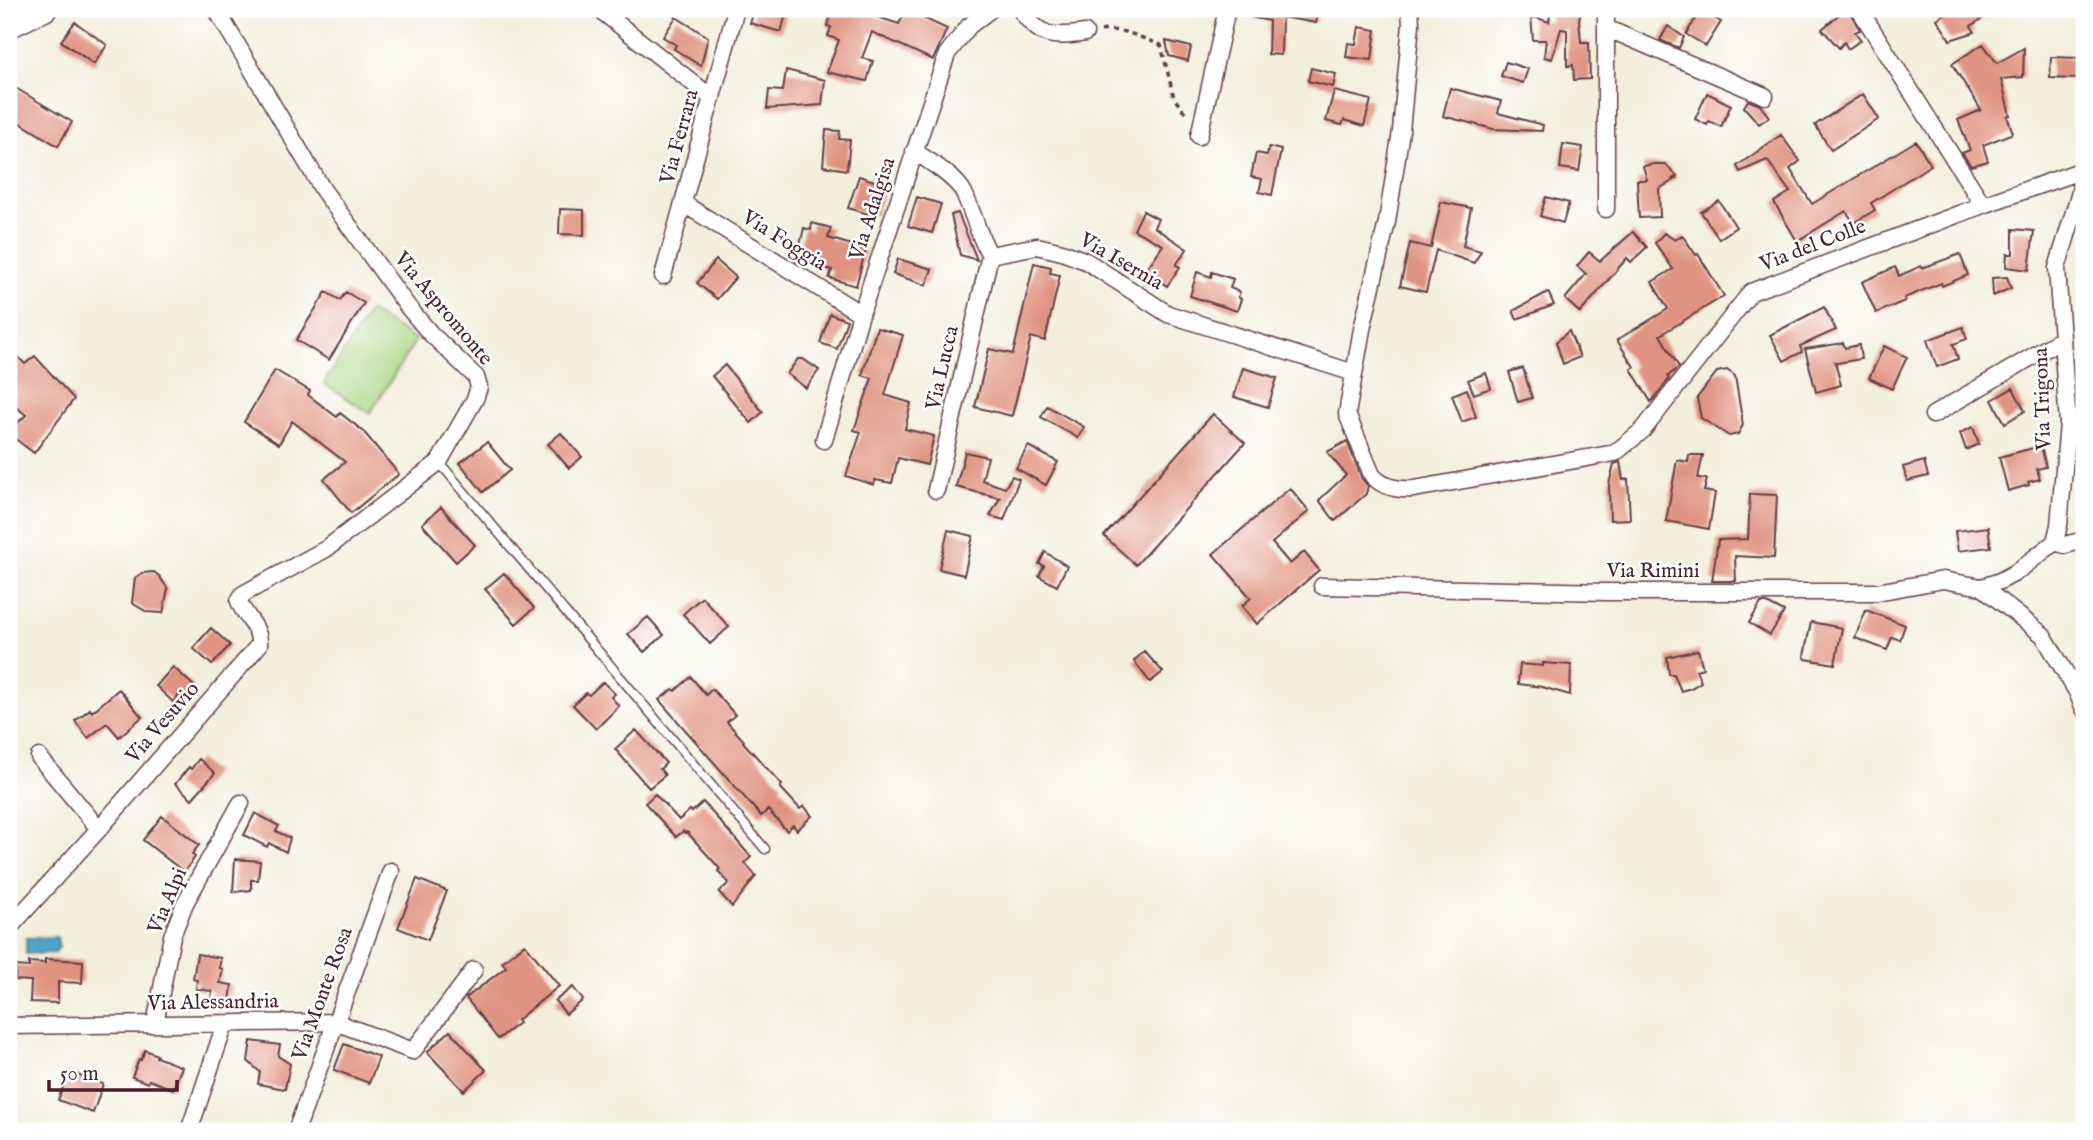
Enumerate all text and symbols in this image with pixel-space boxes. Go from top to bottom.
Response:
street label: Via Ferrara [654,86,706,188]
street label: Via Adalgisa [843,153,903,265]
street label: Via Foggia [736,204,832,278]
street label: Via del Colle [1755,213,1870,279]
street label: Via Isernia [1073,227,1169,297]
street label: Via Aspromonte [387,246,499,372]
street label: Via Lucca [920,322,966,414]
street label: Via Trigona [2028,346,2058,452]
street label: Via Rimini [1605,558,1700,585]
street label: Via Vesuvio [119,677,206,770]
street label: Via Alpi [142,864,194,939]
street label: Via Monte Rosa [286,923,360,1065]
street label: Via Alessandria [146,988,280,1018]
scale bar [49,1049,177,1093]
text: 50 m [60,1061,99,1088]

